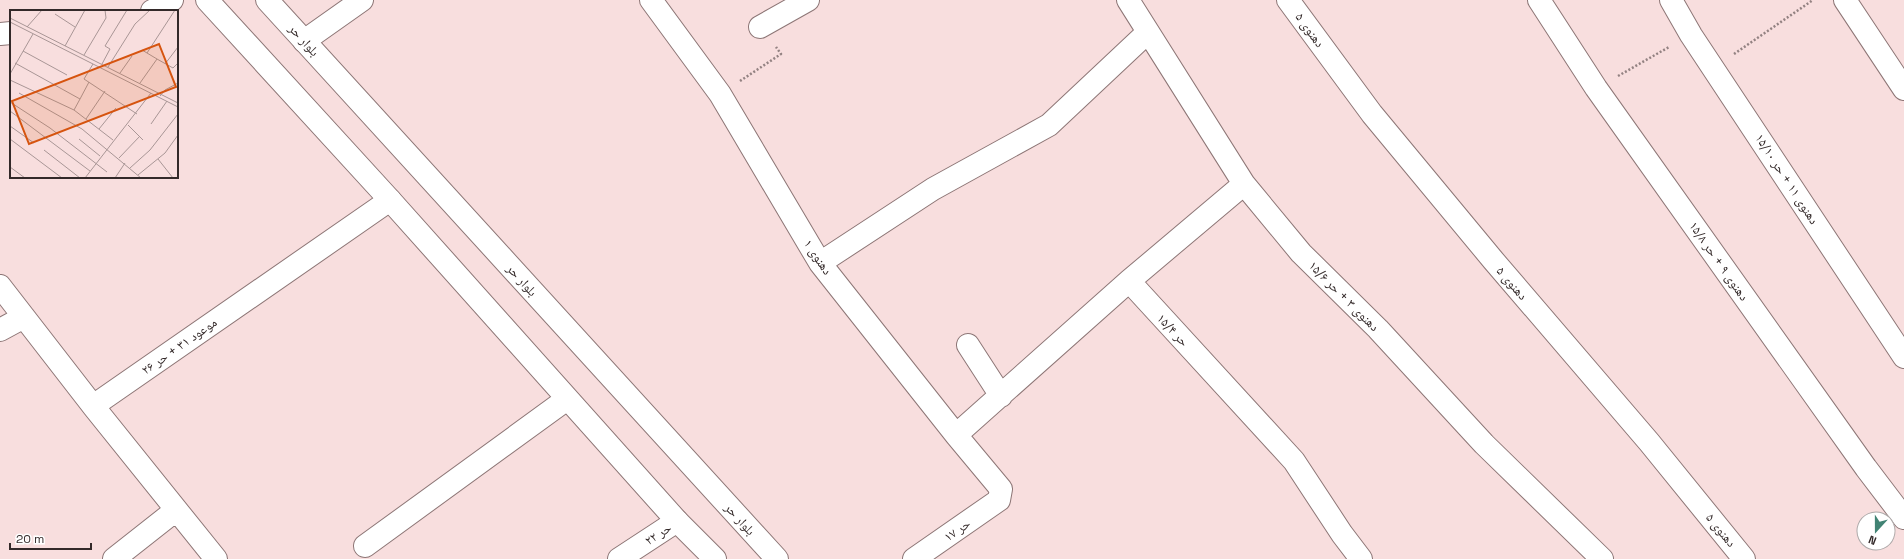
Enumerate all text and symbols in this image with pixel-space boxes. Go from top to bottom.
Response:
street label: دهنوی ۵ [1292,9,1328,51]
inset map [10,10,178,178]
street label: بلوار حر [284,20,323,60]
street label: دهنوی ۱۱ + حر ۱۵/۱۰ [1751,130,1823,228]
street label: دهنوی ۹ + حر ۱۵/۸ [1685,218,1753,304]
street label: دهنوی ۱ [800,236,836,278]
street label: دهنوی ۳ + حر ۱۵/۶ [1305,257,1383,335]
street label: بلوار حر [502,260,541,300]
street label: دهنوی ۵ [1493,263,1531,303]
street label: حر ۱۵/۴ [1153,310,1193,350]
street label: موعود ۳۱ + حر ۲۶ [138,314,220,378]
street label: بلوار حر [720,499,759,539]
street label: دهنوی ۵ [1702,509,1740,551]
north arrow [1856,511,1896,551]
street label: حر ۱۷ [940,515,974,545]
street label: حر ۲۲ [641,519,675,549]
scale bar [10,525,91,551]
text: 20 m [16,531,44,547]
text: N [1866,532,1878,548]

